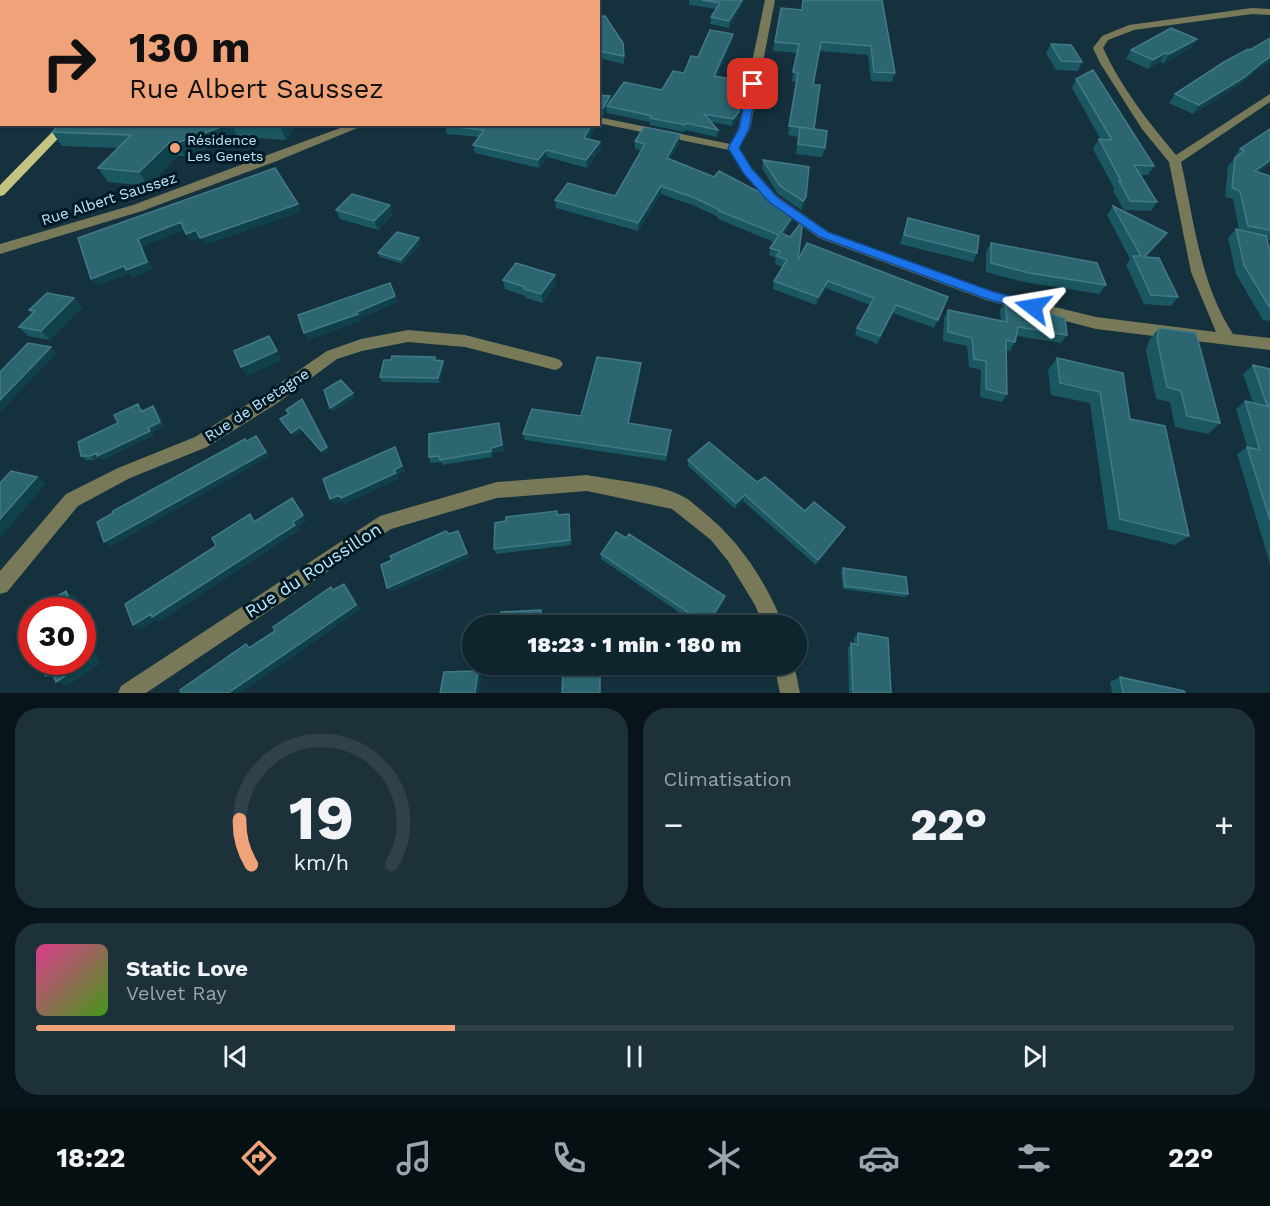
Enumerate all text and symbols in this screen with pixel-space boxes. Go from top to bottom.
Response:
text: 130 m [129,23,251,72]
icon: right [30,24,108,102]
pin [727,58,778,109]
icon: arrive [736,67,769,100]
text: Rue Albert Saussez [129,73,384,105]
place label: Résidence Les Genets [187,132,263,164]
marker: Résidence Les Genets [168,141,182,155]
street label: Rue Albert Saussez [39,169,179,229]
position arrow [1001,275,1065,339]
street label: Rue de Bretagne [201,365,313,445]
street label: Rue du Roussillon [241,518,385,622]
speed limit sign: 30 [18,597,96,675]
text: 18:23 · 1 min · 180 m [528,632,741,657]
text: Climatisation [664,767,792,791]
text: 19 [289,781,354,854]
text: 22° [910,798,987,851]
text: − [664,805,683,844]
text: + [1214,805,1234,844]
text: km/h [294,850,349,875]
text: Static Love [126,956,248,981]
text: Velvet Ray [126,981,227,1005]
icon: previous [219,1040,252,1073]
icon: pause [618,1040,651,1073]
icon: next [1018,1040,1051,1073]
icon: directions [238,1137,280,1179]
icon: music [393,1137,435,1179]
icon: phone [548,1137,590,1179]
icon: climate [703,1137,745,1179]
icon: car [858,1137,900,1179]
icon: filters [1013,1137,1055,1179]
text: 18:22 [56,1142,125,1174]
text: 22° [1168,1142,1214,1174]

